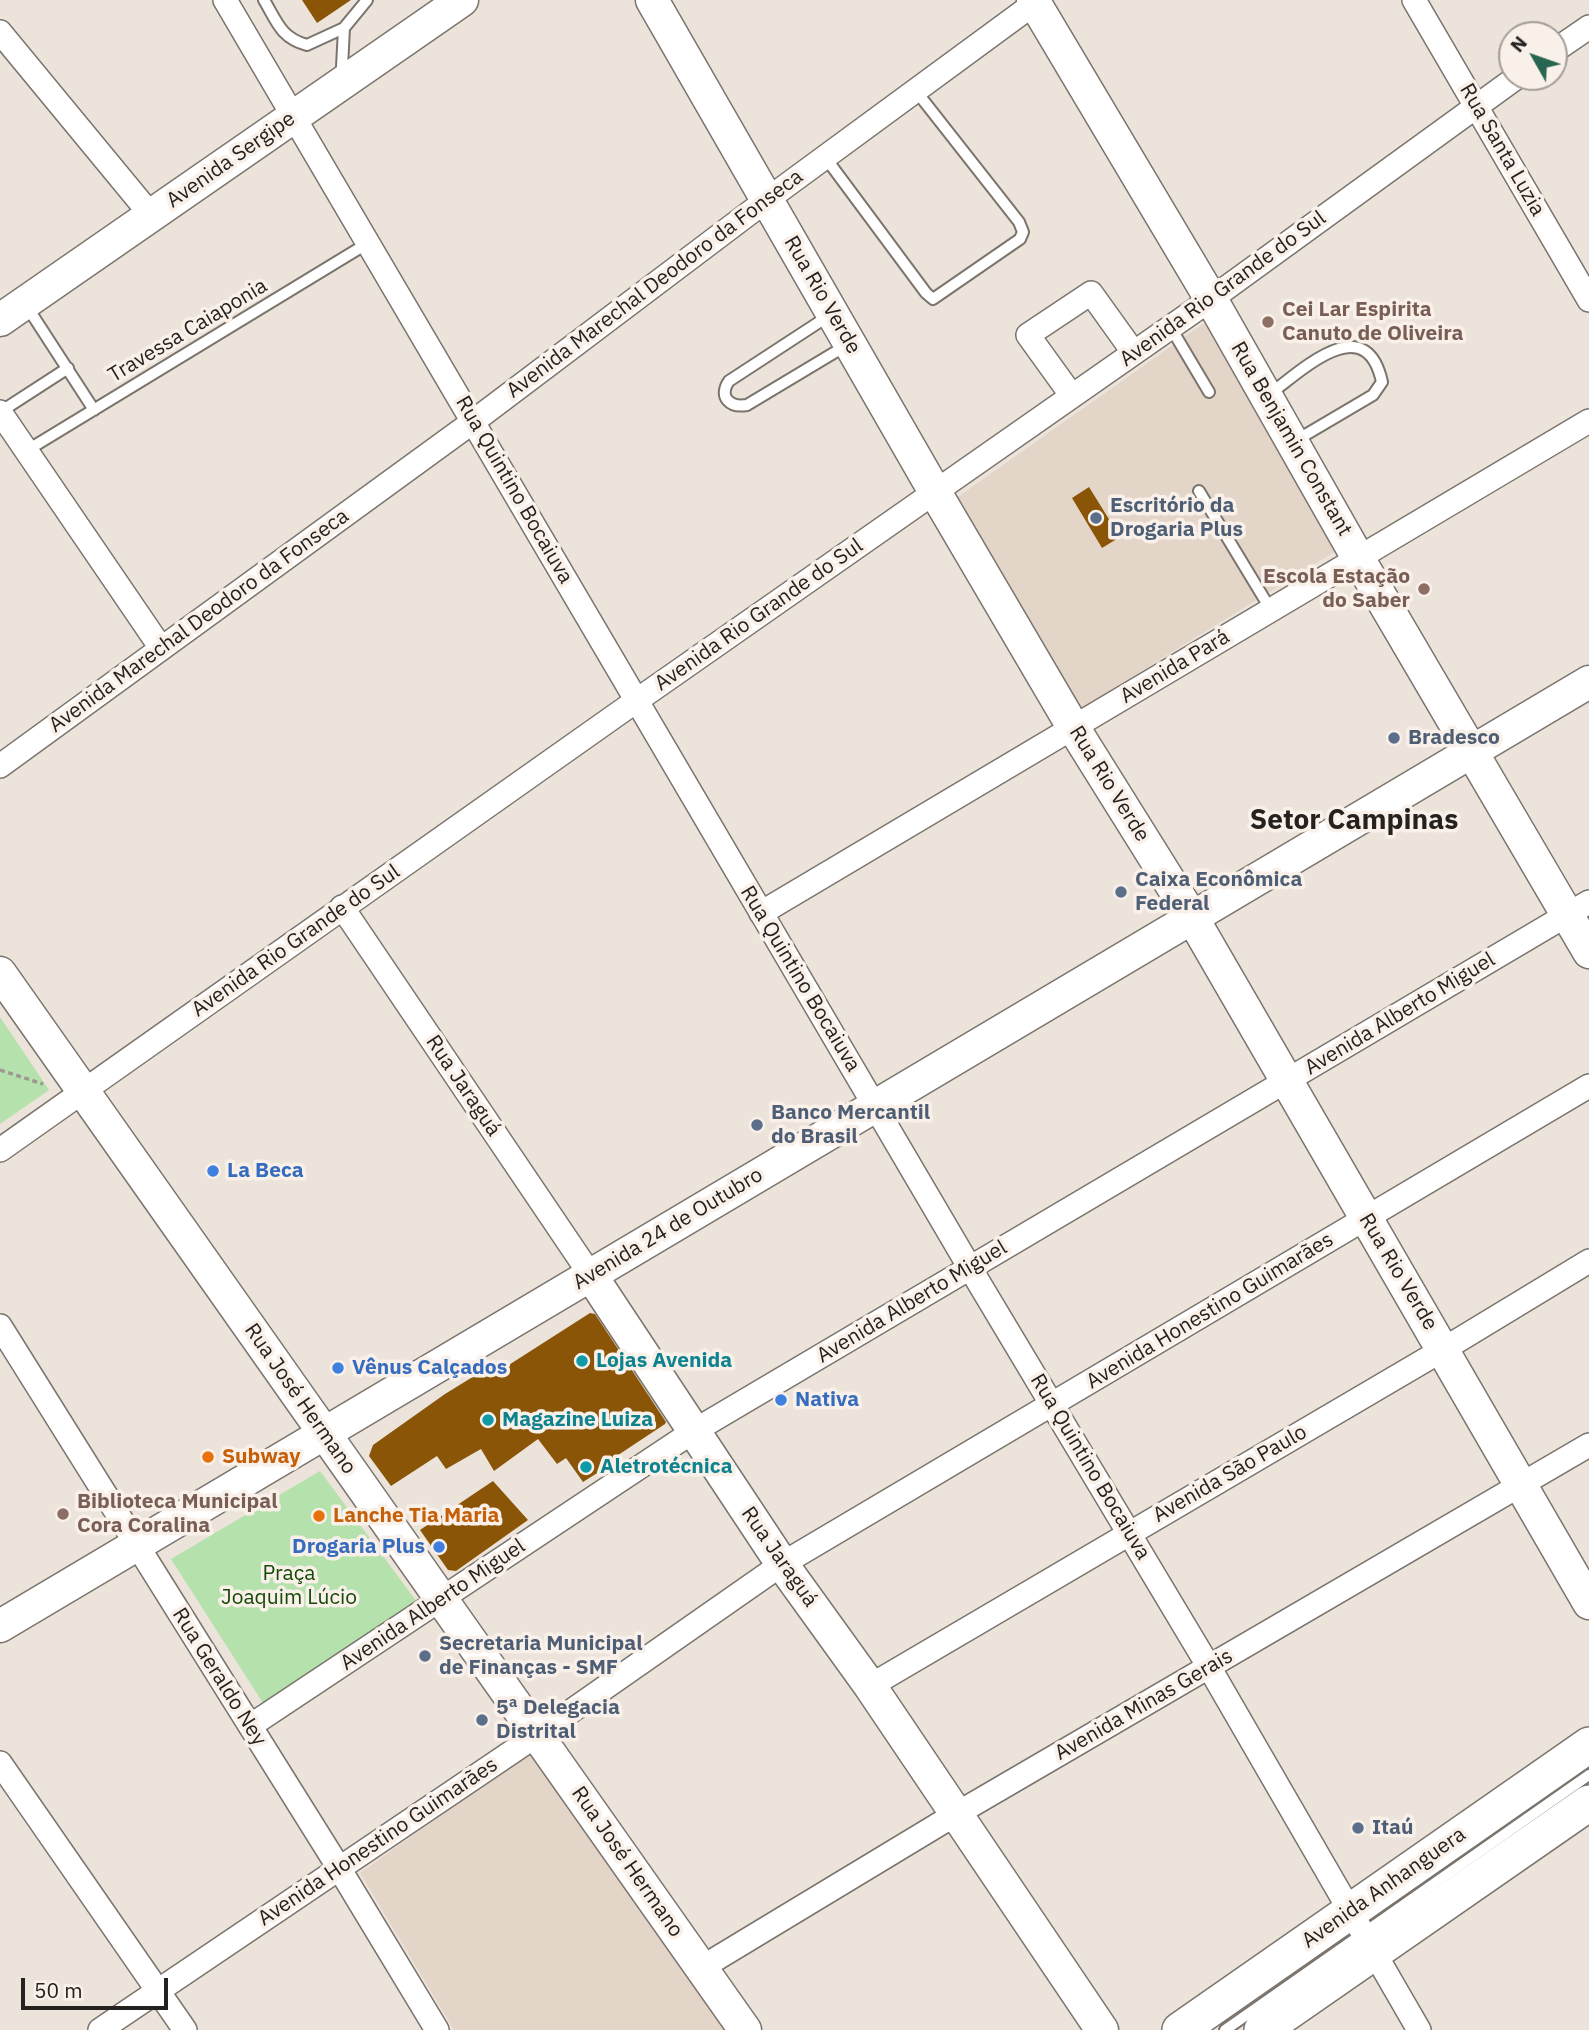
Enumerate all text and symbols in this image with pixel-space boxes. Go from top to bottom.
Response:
north arrow [1498,21,1568,91]
text: N [1505,31,1532,57]
street label: Rua Santa Luzia [1454,79,1550,221]
street label: Avenida Sergipe [162,106,300,214]
street label: Avenida Marechal Deodoro da Fonseca [502,164,808,404]
street label: Avenida Rio Grande do Sul [1115,206,1331,372]
street label: Rua Rio Verde [778,232,866,358]
street label: Travessa Caiaponia [104,274,272,388]
place label: Cei Lar Espirita Canuto de Oliveira [1282,297,1463,347]
marker: Cei Lar Espirita Canuto de Oliveira [1260,314,1276,330]
street label: Rua Benjamin Constant [1225,337,1357,541]
street label: Rua Quintino Bocaiuva [450,392,578,588]
place label: Escritório da Drogaria Plus [1110,493,1243,543]
street label: Avenida Marechal Deodoro da Fonseca [44,504,354,738]
marker: Escritório da Drogaria Plus [1088,510,1104,526]
street label: Avenida Rio Grande do Sul [650,533,868,697]
place label: Escola Estação do Saber [1263,564,1410,614]
marker: Escola Estação do Saber [1416,581,1432,597]
street label: Avenida Pará [1116,625,1234,709]
street label: Rua Rio Verde [1063,721,1155,847]
place label: Bradesco [1408,725,1500,751]
marker: Bradesco [1386,730,1402,746]
district label: Setor Campinas [1250,804,1458,838]
street label: Avenida Rio Grande do Sul [187,859,405,1023]
place label: Caixa Econômica Federal [1135,867,1302,917]
street label: Rua Quintino Bocaiuva [734,881,866,1077]
marker: Caixa Econômica Federal [1113,884,1129,900]
street label: Avenida Alberto Miguel [1300,947,1500,1081]
street label: Rua Jaraguá [420,1031,506,1141]
place label: Banco Mercantil do Brasil [771,1100,930,1150]
marker: Banco Mercantil do Brasil [749,1117,765,1133]
place label: La Beca [227,1158,304,1184]
street label: Avenida 24 de Outubro [569,1162,767,1296]
marker: La Beca [205,1163,221,1179]
street label: Rua Rio Verde [1353,1209,1443,1335]
street label: Avenida Honestino Guimarães [1082,1227,1338,1395]
street label: Avenida Alberto Miguel [812,1235,1012,1369]
street label: Rua José Hermano [239,1319,361,1479]
place label: Lojas Avenida [596,1348,732,1374]
marker: Lojas Avenida [574,1353,590,1369]
place label: Vênus Calçados [352,1355,507,1381]
marker: Vênus Calçados [330,1360,346,1376]
street label: Rua Quintino Bocaiuva [1024,1369,1156,1565]
place label: Nativa [795,1387,859,1413]
marker: Nativa [773,1392,789,1408]
place label: Magazine Luiza [502,1407,653,1433]
marker: Magazine Luiza [480,1412,496,1428]
street label: Avenida São Paulo [1149,1420,1311,1528]
place label: Subway [222,1444,301,1470]
marker: Subway [200,1449,216,1465]
place label: Aletrotécnica [600,1454,733,1480]
marker: Aletrotécnica [578,1459,594,1475]
place label: Biblioteca Municipal Cora Coralina [77,1489,278,1539]
street label: Rua Jaraguá [735,1502,823,1612]
place label: Lanche Tia Maria [333,1503,500,1529]
marker: Biblioteca Municipal Cora Coralina [55,1506,71,1522]
marker: Lanche Tia Maria [311,1508,327,1524]
place label: Drogaria Plus [292,1534,425,1560]
street label: Avenida Alberto Miguel [336,1534,530,1676]
marker: Drogaria Plus [431,1539,447,1555]
park label: Praça Joaquim Lúcio [221,1561,357,1611]
street label: Rua Geraldo Ney [166,1603,272,1751]
place label: Secretaria Municipal de Finanças - SMF [439,1631,643,1681]
street label: Avenida Minas Gerais [1051,1644,1237,1766]
marker: Secretaria Municipal de Finanças - SMF [417,1648,433,1664]
place label: 5ª Delegacia Distrital [496,1695,620,1745]
marker: 5ª Delegacia Distrital [474,1712,490,1728]
street label: Avenida Honestino Guimarães [253,1752,503,1932]
street label: Rua José Hermano [566,1782,688,1942]
place label: Itaú [1372,1815,1414,1841]
marker: Itaú [1350,1820,1366,1836]
street label: Avenida Anhanguera [1297,1822,1471,1954]
scale bar [24,1964,172,2008]
text: 50 m [34,1976,83,2004]

